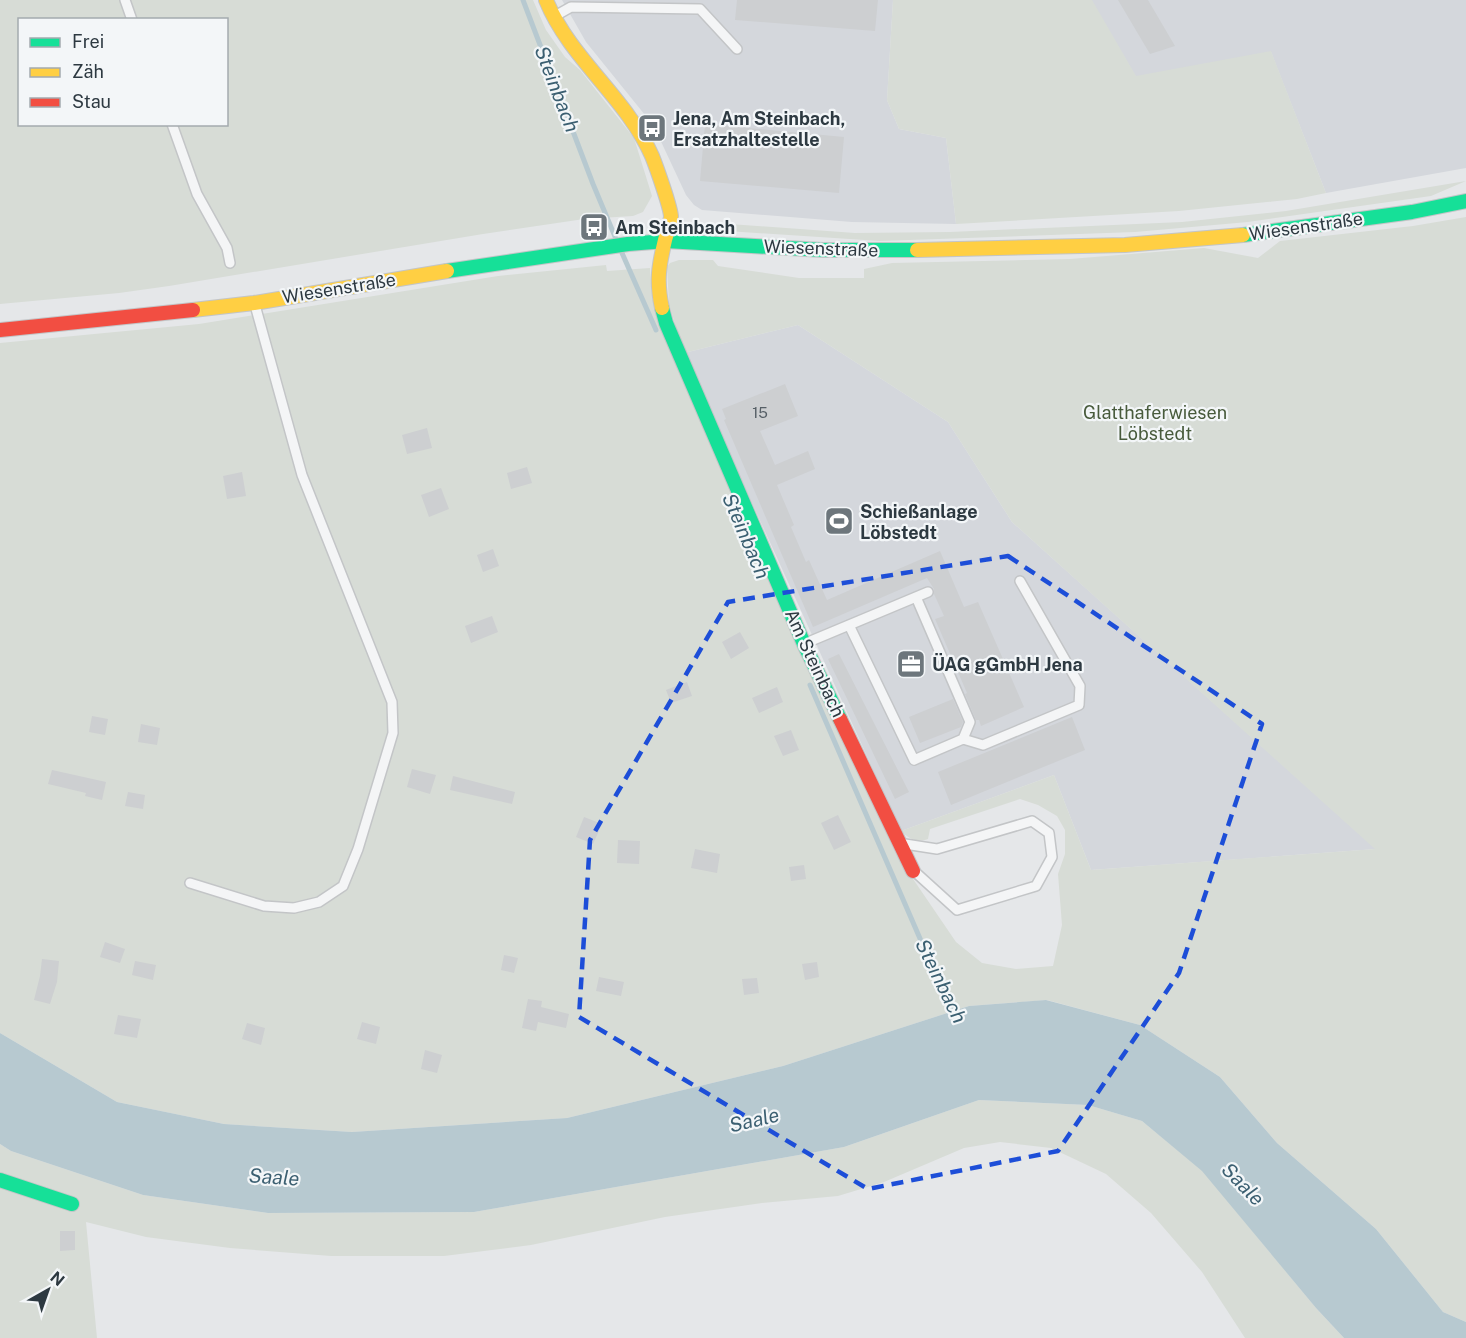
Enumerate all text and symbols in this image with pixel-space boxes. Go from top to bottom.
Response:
legend [18,18,228,126]
text: Frei [72,31,104,52]
water label: Steinbach [530,42,584,136]
text: Zäh [72,61,104,82]
text: Stau [72,91,111,112]
place label: Jena, Am Steinbach, Ersatzhaltestelle [673,108,846,150]
bus stop icon: Jena, Am Steinbach, Ersatzhaltestelle [636,112,668,144]
street label: Wiesenstraße [1248,208,1364,244]
bus stop icon: Am Steinbach [578,211,610,243]
place label: Am Steinbach [615,217,735,238]
street label: Wiesenstraße [763,236,879,260]
street label: Wiesenstraße [281,269,397,307]
park label: Glatthaferwiesen Löbstedt [1083,402,1227,444]
house number: 15 [752,404,768,421]
water label: Steinbach [717,490,775,582]
place label: Schießanlage Löbstedt [860,501,978,543]
sports icon: Schießanlage Löbstedt [823,505,855,537]
street label: Am Steinbach [781,606,849,720]
office icon: ÜAG gGmbH Jena [895,648,927,680]
place label: ÜAG gGmbH Jena [932,653,1083,675]
water label: Steinbach [910,935,972,1027]
water label: Saale [727,1103,782,1137]
water label: Saale [1217,1157,1269,1211]
water label: Saale [248,1163,300,1191]
north arrow [18,1260,78,1320]
text: N [46,1268,68,1290]

